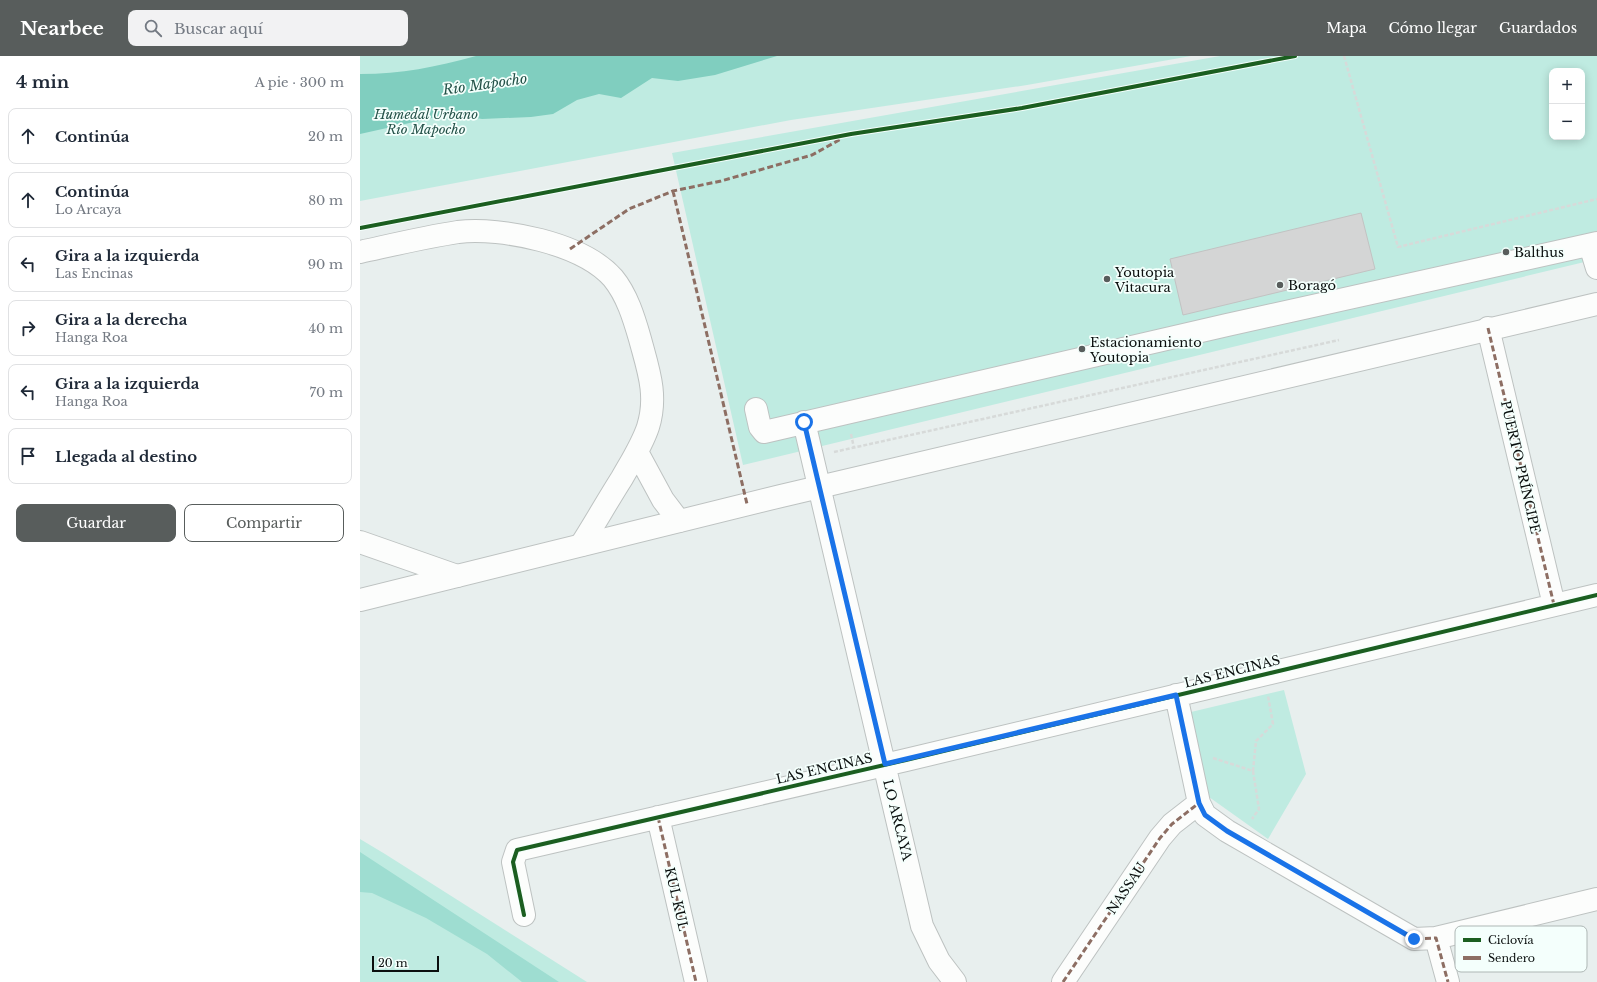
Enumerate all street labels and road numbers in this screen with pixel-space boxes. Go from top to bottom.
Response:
street label: PUERTO PRÍNCIPE [1497,399,1544,535]
street label: LAS ENCINAS [1182,651,1282,692]
street label: LAS ENCINAS [774,749,874,788]
street label: LO ARCAYA [879,778,916,863]
street label: NASSAU [1103,859,1150,917]
street label: KUL KUL [661,866,692,933]

